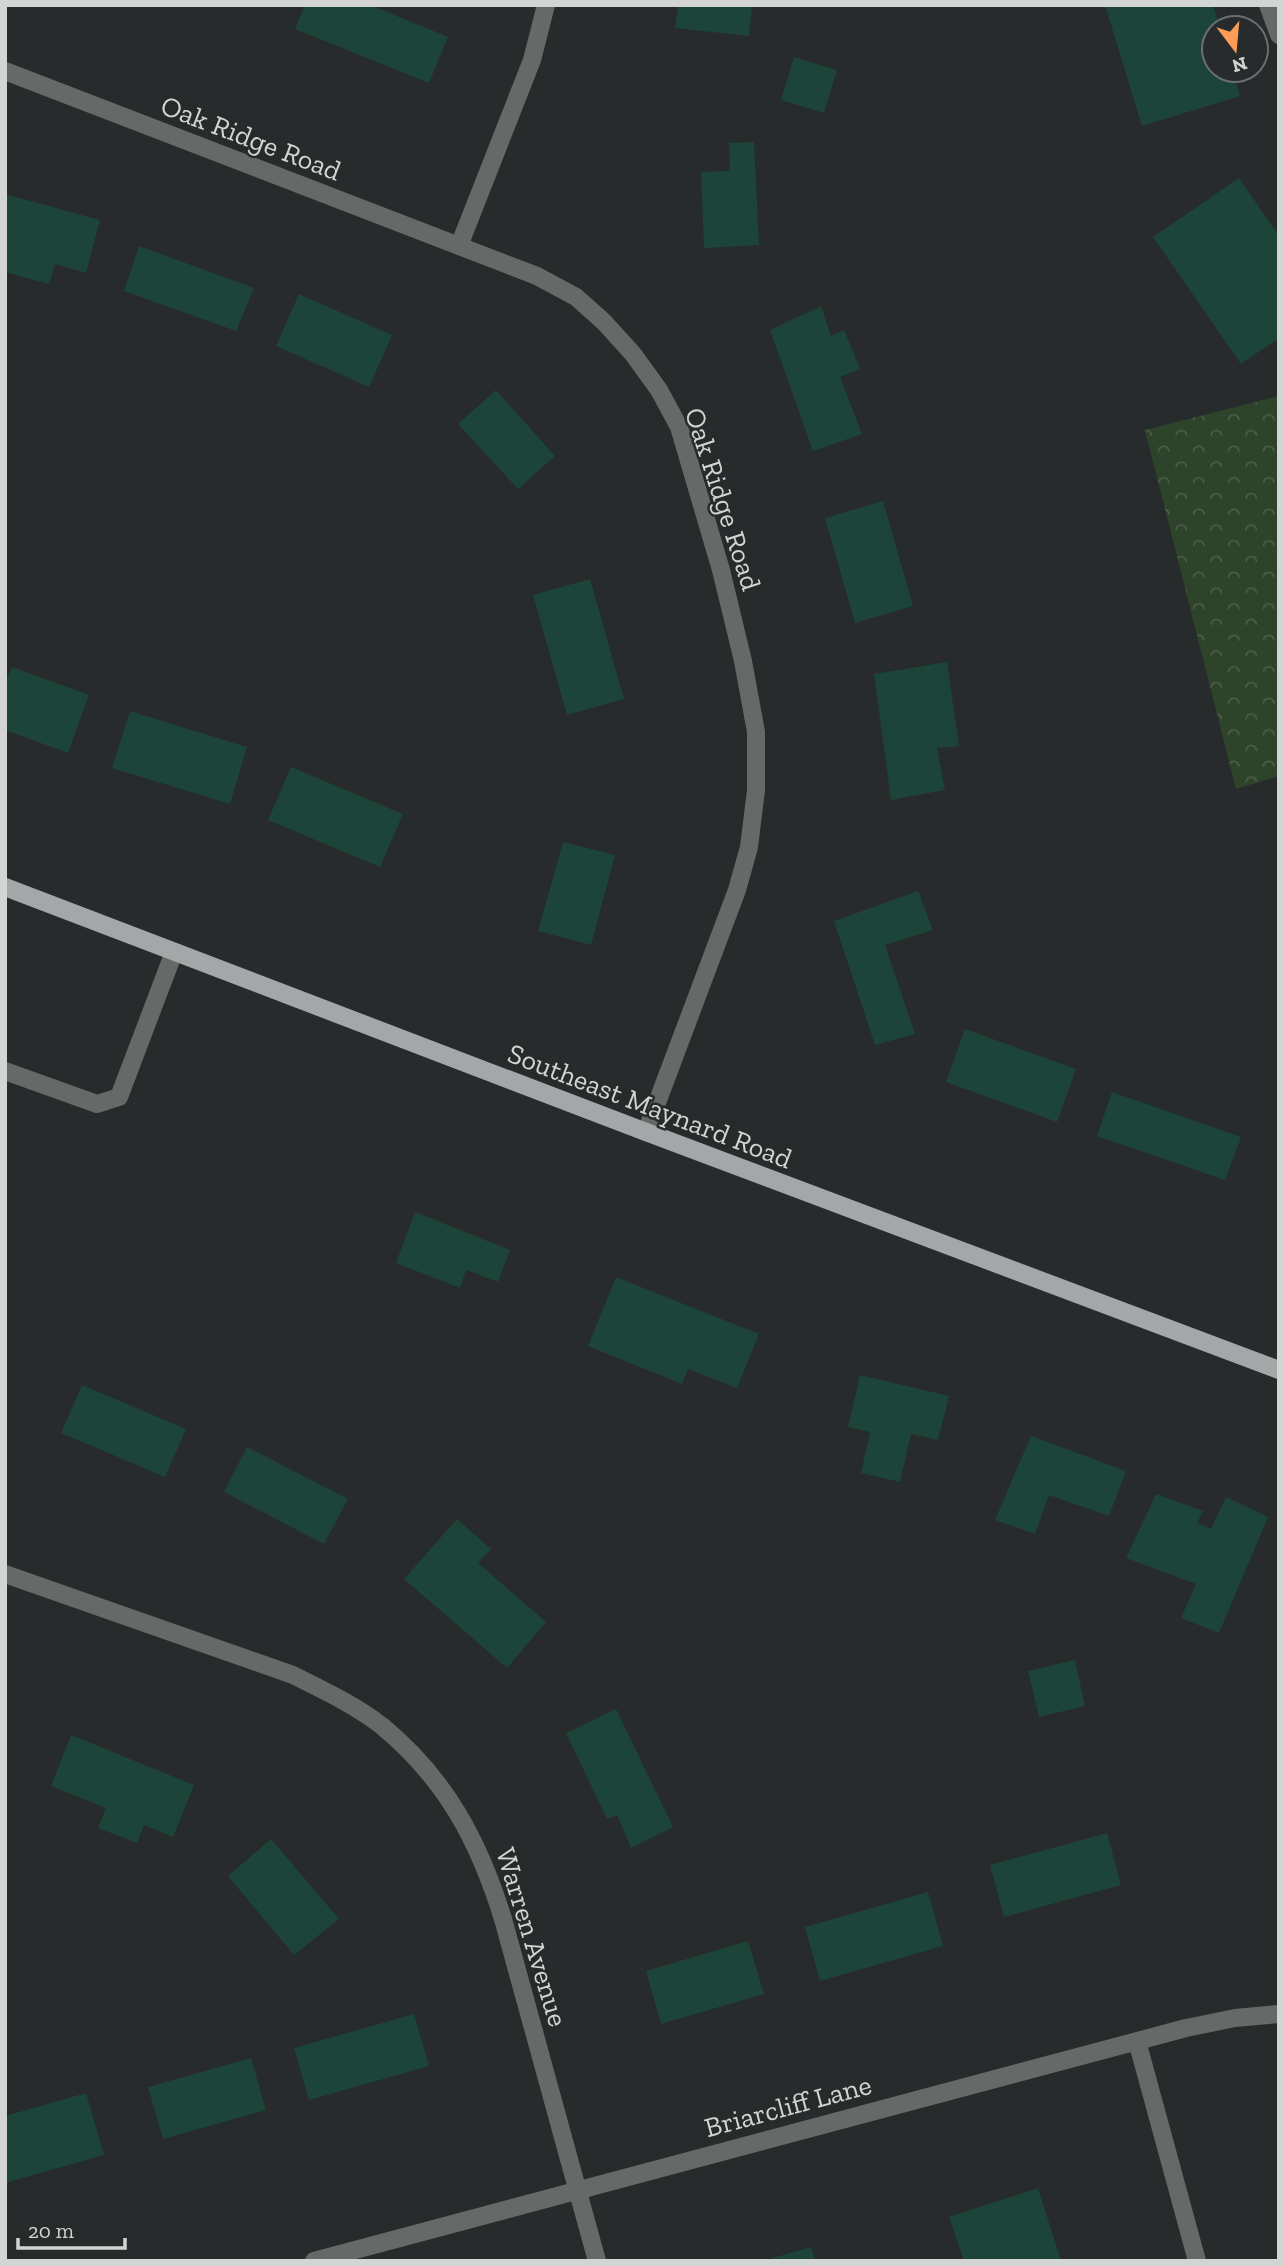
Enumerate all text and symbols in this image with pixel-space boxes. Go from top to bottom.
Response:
north arrow [1200,14,1270,84]
text: N [1229,52,1250,78]
street label: Oak Ridge Road [156,89,346,187]
street label: Oak Ridge Road [678,403,768,595]
street label: Southeast Maynard Road [503,1037,797,1175]
street label: Warren Avenue [489,1844,575,2030]
street label: Briarcliff Lane [701,2068,875,2144]
scale bar [18,2206,124,2250]
text: 20 m [28,2218,74,2243]

